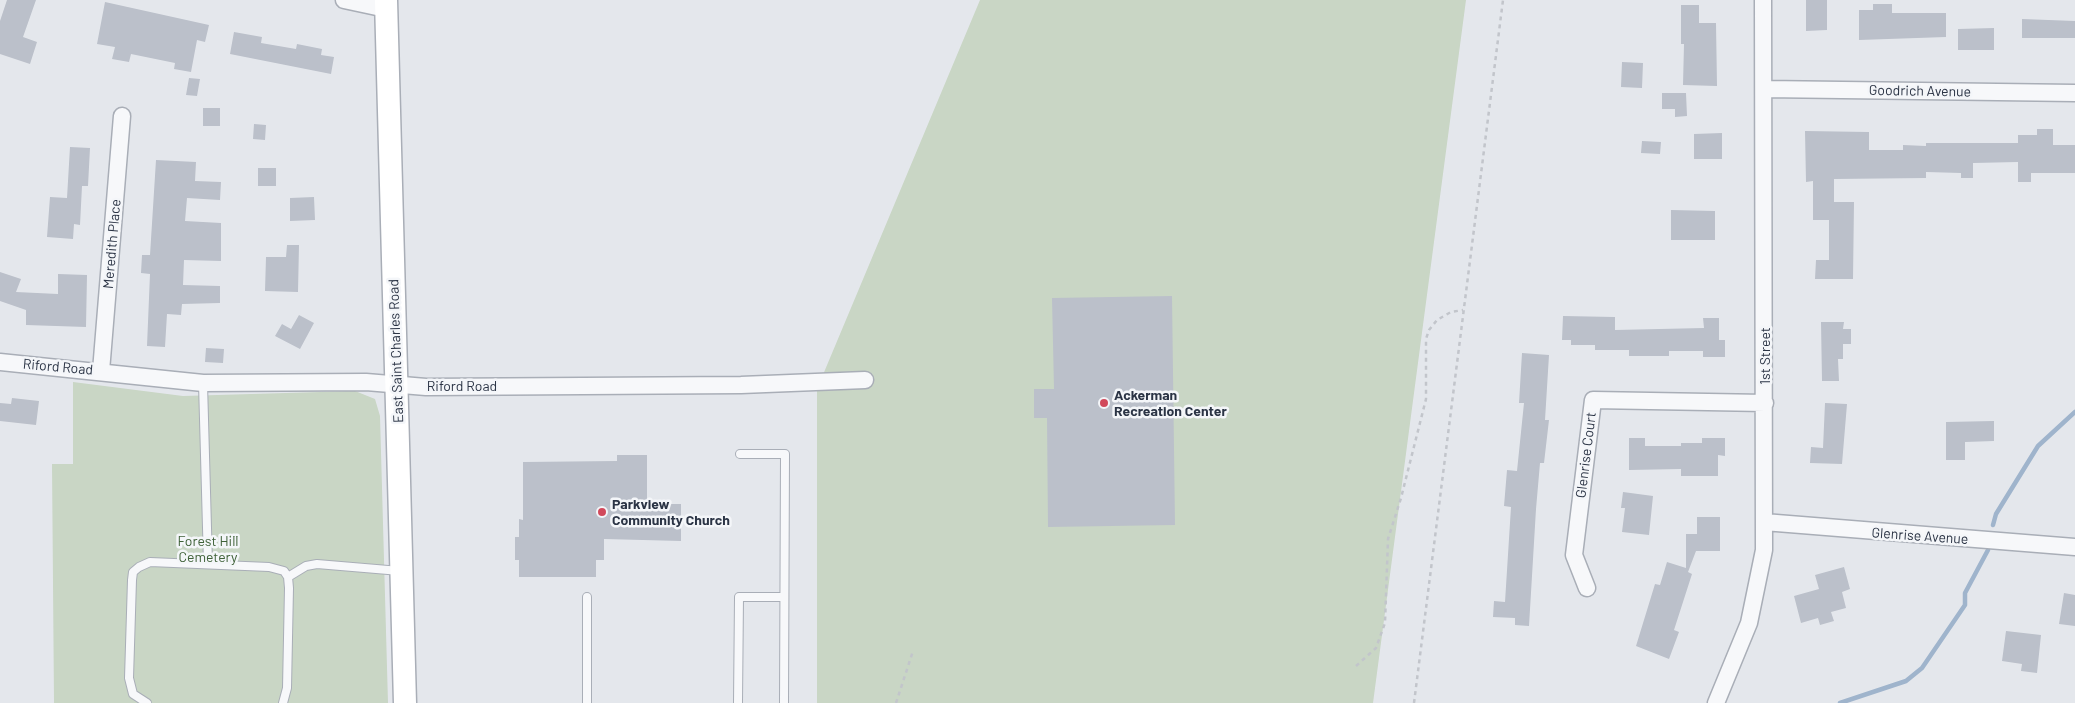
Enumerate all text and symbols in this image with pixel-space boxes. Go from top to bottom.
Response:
street label: Goodrich Avenue [1869,82,1971,100]
street label: Meredith Place [100,198,124,290]
street label: East Saint Charles Road [385,279,407,423]
street label: 1st Street [1757,327,1773,385]
street label: Riford Road [22,356,94,378]
street label: Riford Road [427,378,497,394]
place label: Ackerman Recreation Center [1114,387,1227,420]
marker: Ackerman Recreation Center [1098,397,1110,409]
street label: Glenrise Court [1572,411,1600,499]
place label: Parkview Community Church [612,496,730,528]
marker: Parkview Community Church [596,506,608,518]
street label: Glenrise Avenue [1871,524,1969,548]
park label: Forest Hill Cemetery [177,533,239,566]

